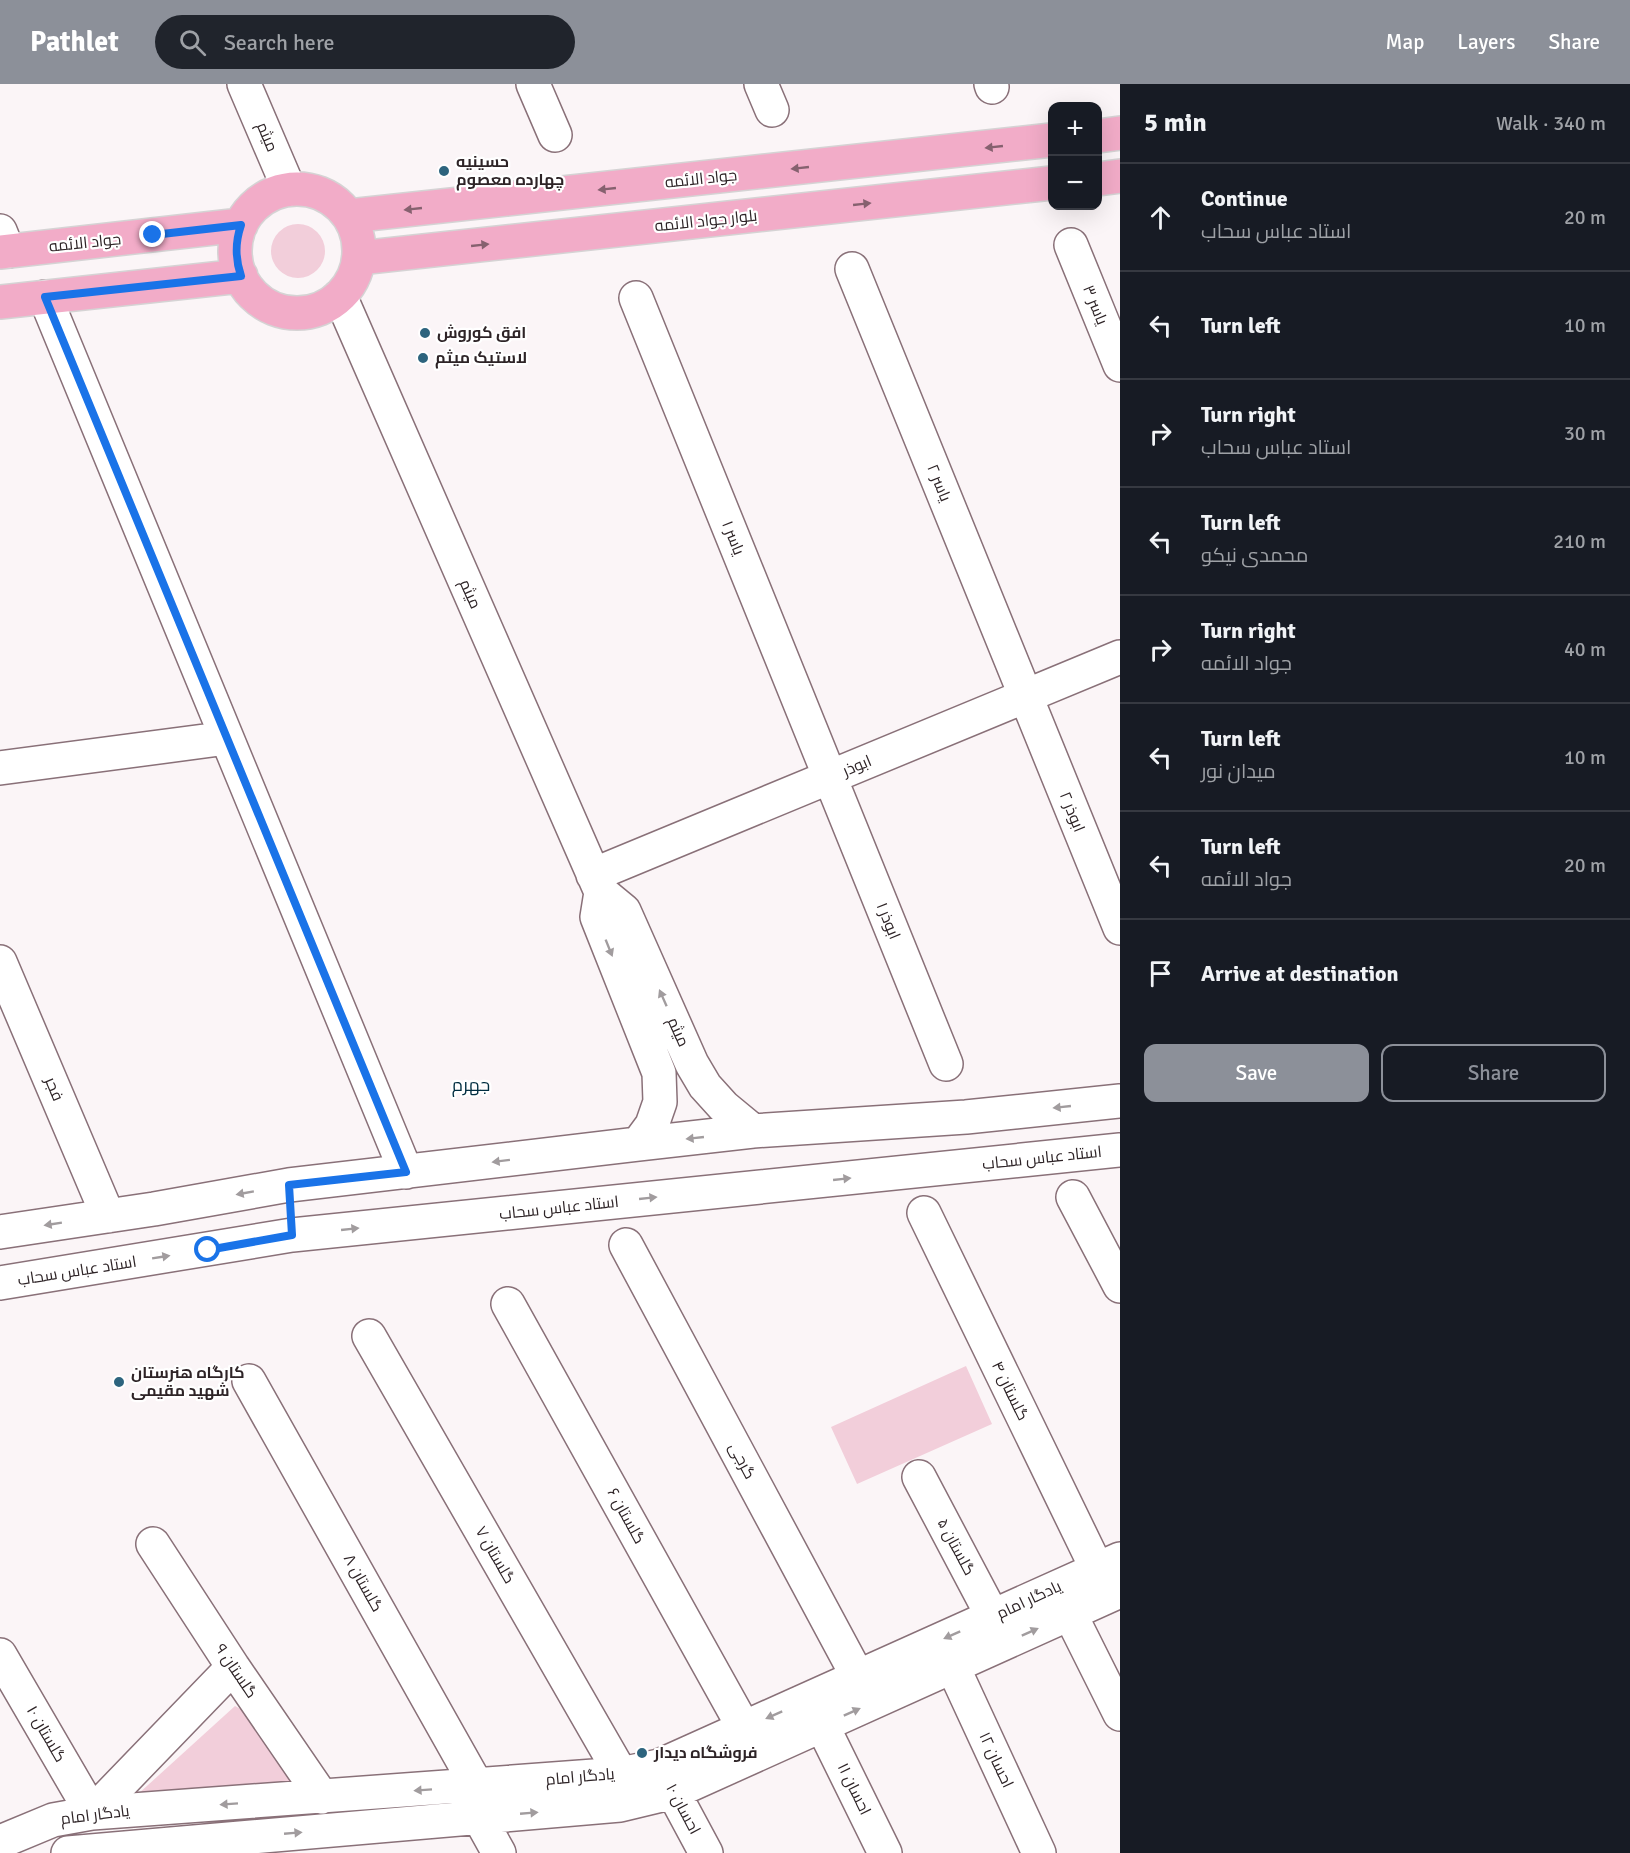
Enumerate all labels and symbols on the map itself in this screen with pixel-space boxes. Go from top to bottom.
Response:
street label: میثم [251,119,282,155]
one-way arrow [985,142,1004,152]
place label: حسینیه چهارده معصوم [456,152,564,191]
one-way arrow [791,163,810,173]
marker: حسینیه چهارده معصوم [437,164,451,178]
street label: جواد الائمه [664,165,738,193]
one-way arrow [597,184,616,194]
one-way arrow [852,199,871,209]
one-way arrow [403,204,422,214]
street label: بلوار جواد الائمه [654,206,758,236]
route end [139,221,165,247]
street label: جواد الائمه [48,229,122,257]
one-way arrow [470,240,489,250]
street label: یاسر ۳ [1078,282,1112,328]
place label: افق کوروش [437,323,526,343]
marker: افق کوروش [418,326,432,340]
place label: لاستیک میثم [435,348,527,369]
marker: لاستیک میثم [416,351,430,365]
street label: یاسر ۲ [922,461,956,505]
street label: یاسر ۱ [717,518,749,559]
street label: میثم [454,576,485,612]
street label: ابوذر [838,751,875,781]
street label: ابوذر ۲ [1055,789,1089,835]
street label: ابوذر ۱ [872,900,904,942]
one-way arrow [605,939,614,957]
one-way arrow [658,989,668,1007]
street label: میثم [662,1014,693,1050]
street label: فجر [40,1073,68,1104]
district label: جهرم [452,1074,490,1097]
one-way arrow [1052,1102,1071,1112]
one-way arrow [685,1133,704,1143]
street label: استاد عباس سحاب [981,1142,1103,1174]
one-way arrow [491,1156,510,1165]
one-way arrow [833,1174,852,1183]
one-way arrow [235,1189,254,1198]
street label: استاد عباس سحاب [498,1192,620,1224]
one-way arrow [639,1193,658,1203]
one-way arrow [43,1220,62,1229]
one-way arrow [340,1224,359,1234]
route start [194,1236,220,1262]
street label: استاد عباس سحاب [16,1252,138,1290]
one-way arrow [152,1252,171,1261]
street label: گلستان ۴ [987,1358,1033,1424]
place label: کارگاه هنرستان شهید مقیمی [131,1363,245,1401]
marker: کارگاه هنرستان شهید مقیمی [112,1375,126,1389]
street label: گرجی [724,1439,760,1483]
street label: گلستان ۶ [603,1485,649,1547]
street label: گلستان ۵ [933,1515,979,1579]
street label: گلستان ۷ [471,1523,519,1587]
street label: گلستان ۸ [339,1551,387,1615]
street label: یادگار امام [993,1576,1066,1625]
one-way arrow [1022,1627,1039,1636]
one-way arrow [943,1631,961,1640]
street label: گلستان ۹ [211,1640,261,1702]
street label: گلستان ۱۰ [22,1702,70,1766]
one-way arrow [844,1707,861,1716]
one-way arrow [765,1710,783,1720]
street label: احسان ۱۲ [974,1729,1018,1791]
place label: فروشگاه دیدار [653,1743,758,1763]
marker: فروشگاه دیدار [635,1746,649,1760]
street label: احسان ۱۱ [833,1760,875,1818]
street label: یادگار امام [545,1764,616,1791]
street label: احسان ۱۰ [661,1780,705,1838]
one-way arrow [414,1785,433,1794]
one-way arrow [219,1799,238,1808]
street label: یادگار امام [59,1801,131,1830]
one-way arrow [520,1808,539,1818]
one-way arrow [284,1828,303,1838]

